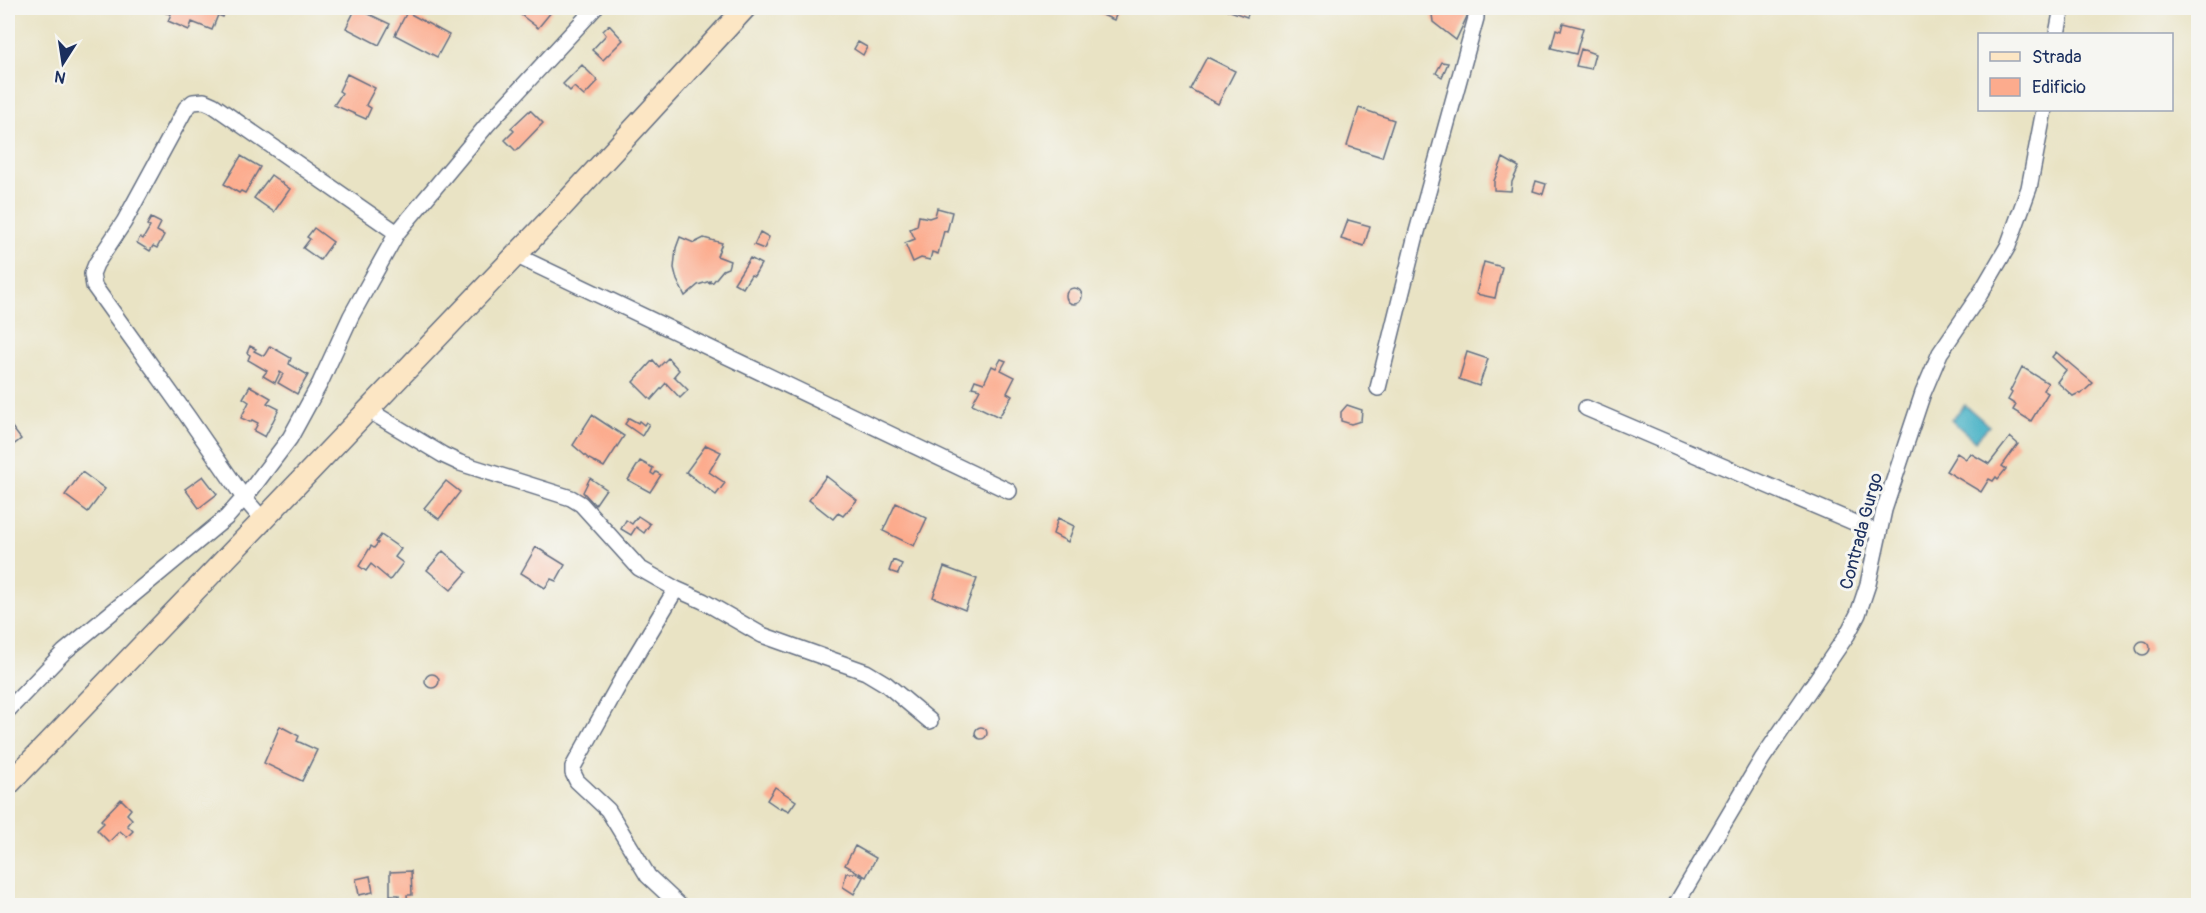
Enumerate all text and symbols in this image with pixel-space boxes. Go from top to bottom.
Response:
north arrow [33,33,93,93]
legend [1978,33,2173,111]
text: Strada [2032,46,2082,69]
text: N [53,66,67,88]
text: Edificio [2032,76,2086,99]
street label: Contrada Gurgo [1835,470,1888,592]

